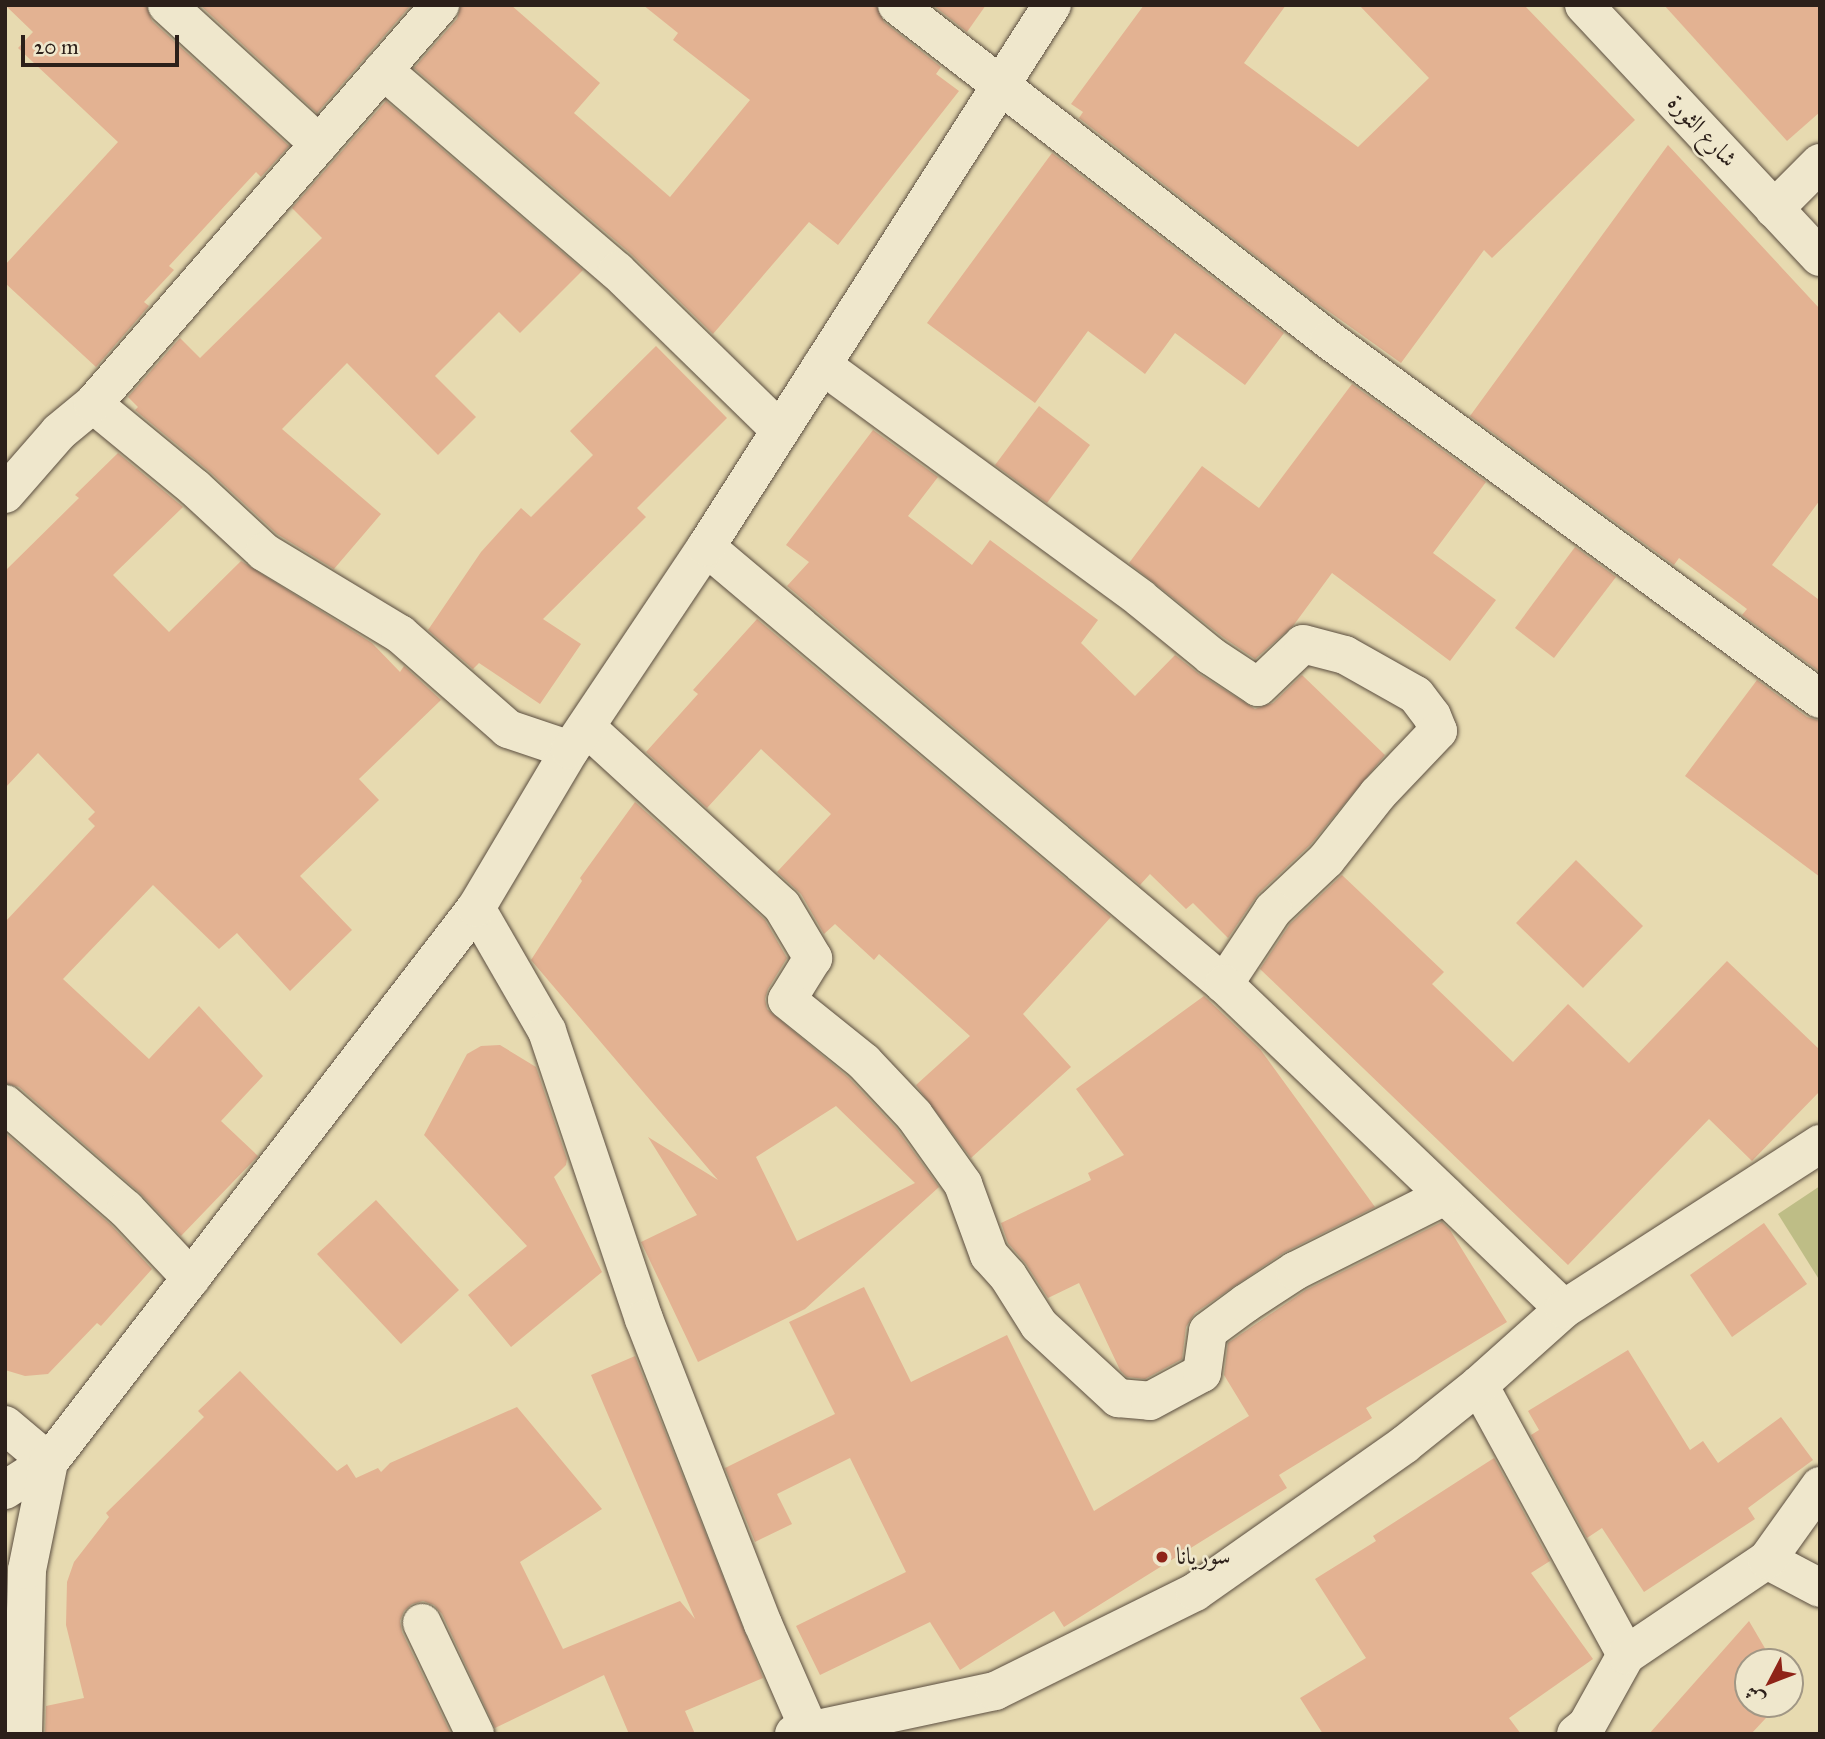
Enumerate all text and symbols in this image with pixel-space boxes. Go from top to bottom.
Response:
scale bar [24,21,182,65]
text: 20 m [34,34,79,60]
street label: شارع الثورة [1661,89,1743,173]
place label: سوريانا [1176,1543,1231,1571]
marker: سوريانا [1154,1549,1170,1565]
north arrow [1734,1648,1804,1718]
text: ش [1740,1681,1769,1711]

